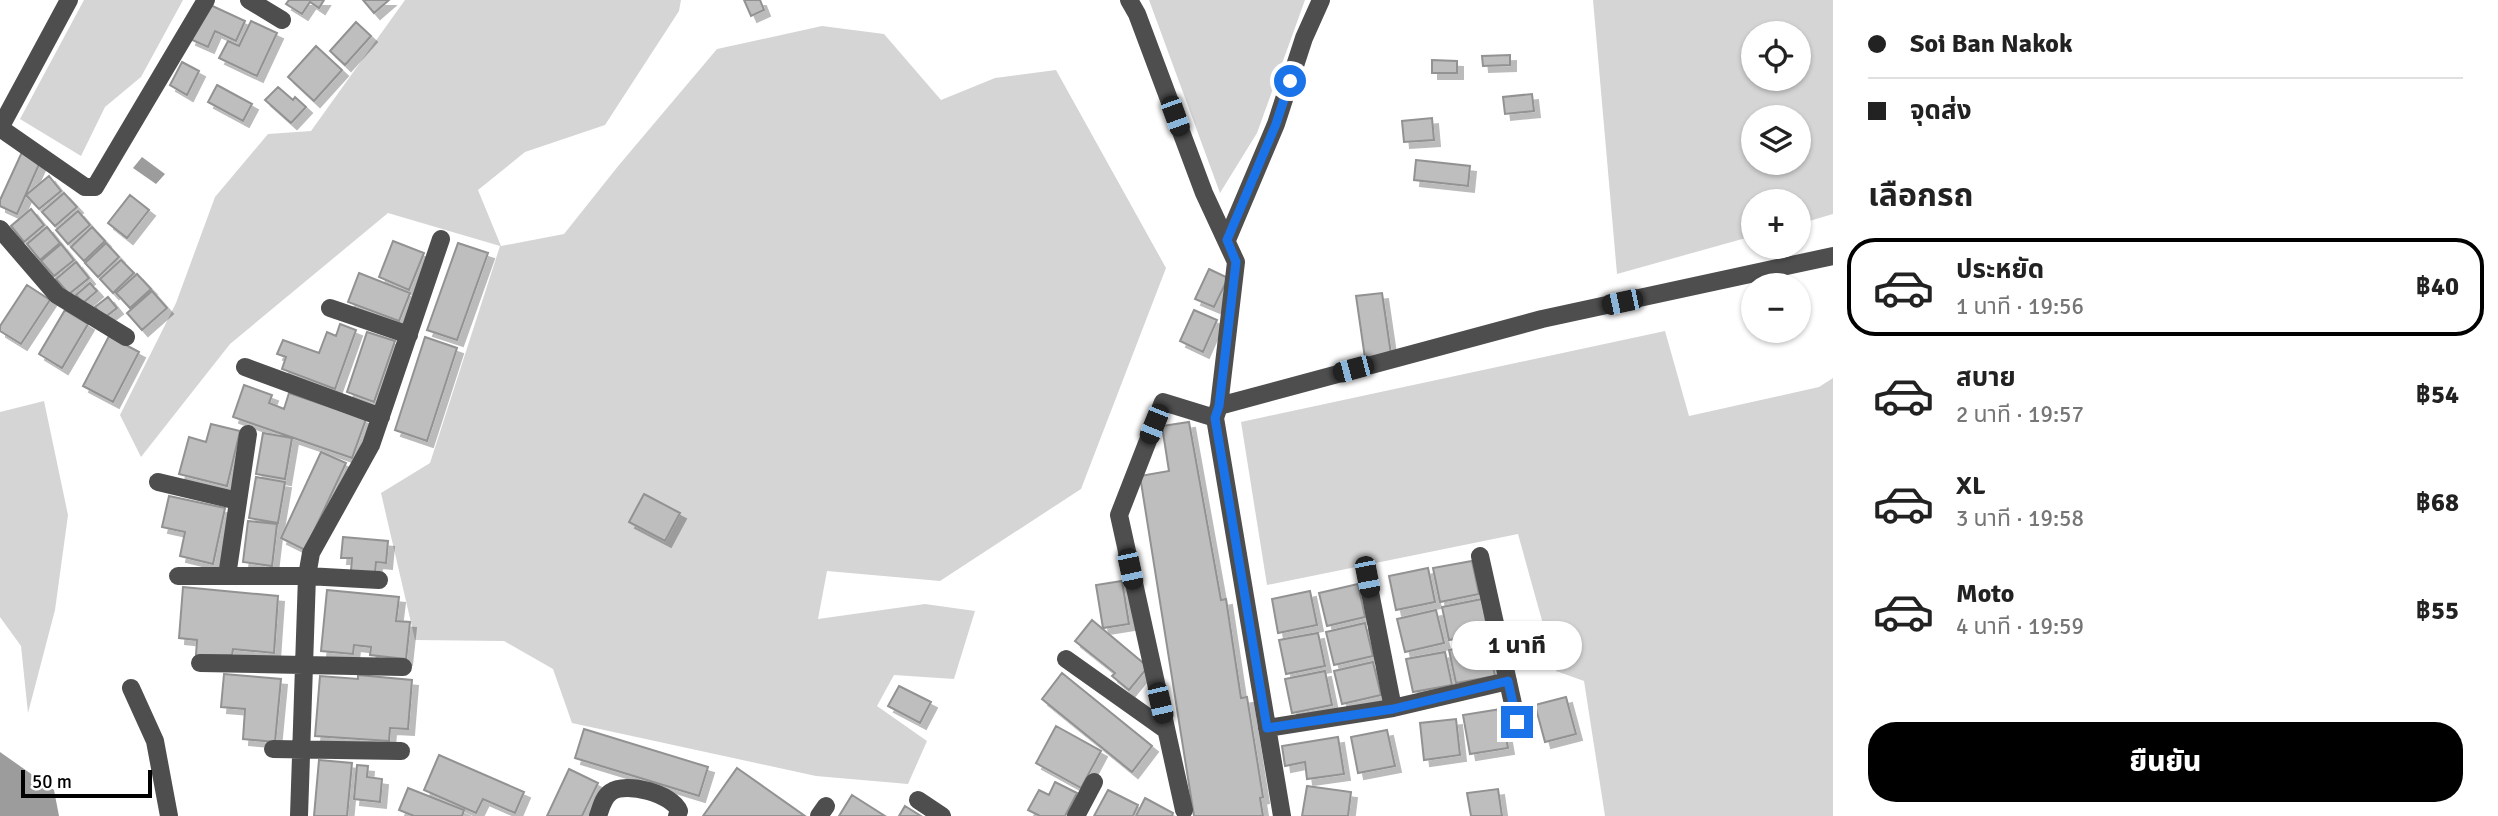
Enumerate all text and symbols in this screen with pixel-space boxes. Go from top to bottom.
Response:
map controls [1741,21,1811,343]
button: locate [1741,21,1811,91]
text: Soi Ban Nakok [1910,28,2073,60]
route start [1274,65,1306,97]
car [1158,93,1193,139]
text: จุดส่ง [1910,95,1972,127]
button: layers [1741,105,1811,175]
text: เลือกรถ [1868,176,1973,215]
button: + [1741,189,1811,259]
text: ประหยัด [1956,254,2044,286]
icon: car [1872,256,1935,319]
text: ฿40 [2416,271,2459,303]
button: − [1741,273,1811,343]
car [1600,287,1645,317]
text: 1 นาที · 19:56 [1956,292,2084,321]
car [1330,353,1377,385]
text: สบาย [1956,362,2016,394]
icon: car [1872,364,1935,427]
text: ฿54 [2416,379,2459,411]
text: 2 นาที · 19:57 [1956,400,2084,429]
car [1137,401,1172,447]
text: XL [1956,470,1986,502]
icon: car [1872,472,1935,535]
text: ฿68 [2416,487,2459,519]
text: 3 นาที · 19:58 [1956,504,2084,533]
car [1116,546,1145,592]
car [1353,554,1382,600]
text: Moto [1956,578,2014,610]
icon: car [1872,580,1935,643]
text: ฿55 [2416,595,2459,627]
text: 4 นาที · 19:59 [1956,612,2084,641]
callout: 1 นาที [1452,620,1582,670]
text: 1 นาที [1488,631,1546,660]
car [1146,680,1175,726]
route end [1501,706,1533,738]
button: ยืนยัน [1868,722,2463,802]
scale bar [21,767,152,799]
text: 50 m [32,770,72,794]

